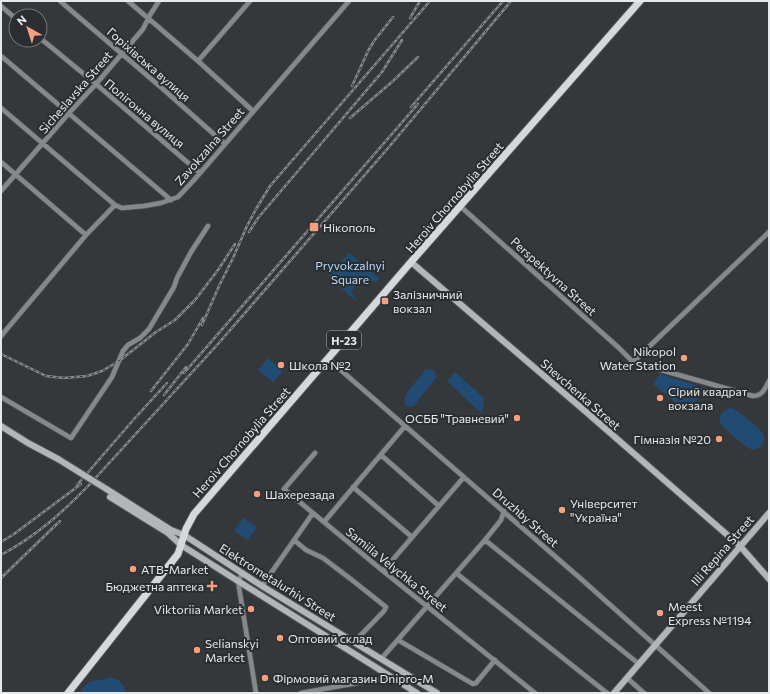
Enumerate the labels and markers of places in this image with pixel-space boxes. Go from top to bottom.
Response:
place label: Нікополь [323,220,375,234]
marker: Нікополь [308,221,320,233]
place label: Залізничний вокзал [393,287,463,315]
marker: Залізничний вокзал [380,296,390,306]
place label: Nikopol Water Station [600,344,676,372]
marker: Nikopol Water Station [679,353,689,363]
place label: Школа №2 [289,358,351,372]
marker: Школа №2 [276,360,286,370]
place label: Сірий квадрат вокзала [668,384,748,412]
marker: Сірий квадрат вокзала [655,393,665,403]
place label: ОСББ "Травневий" [405,411,509,425]
marker: ОСББ "Травневий" [512,413,522,423]
place label: Гімназія №20 [634,432,711,446]
marker: Гімназія №20 [714,434,724,444]
place label: Шахерезада [265,487,335,501]
marker: Шахерезада [252,489,262,499]
place label: Університет "Україна" [570,496,638,524]
marker: Університет "Україна" [557,505,567,515]
place label: ATB-Market [141,562,209,576]
marker: ATB-Market [128,564,138,574]
place label: Бюджетна аптека [106,579,204,593]
marker: Бюджетна аптека [207,581,217,591]
place label: Meest Express №1194 [668,599,752,627]
place label: Viktoriia Market [154,602,243,616]
marker: Viktoriia Market [246,604,256,614]
marker: Meest Express №1194 [655,608,665,618]
place label: Оптовий склад [288,631,372,645]
marker: Оптовий склад [275,633,285,643]
place label: Selianskyi Market [205,636,259,664]
marker: Selianskyi Market [192,645,202,655]
place label: Фірмовий магазин Dnipro-M [273,671,434,685]
marker: Фірмовий магазин Dnipro-M [260,673,270,683]

